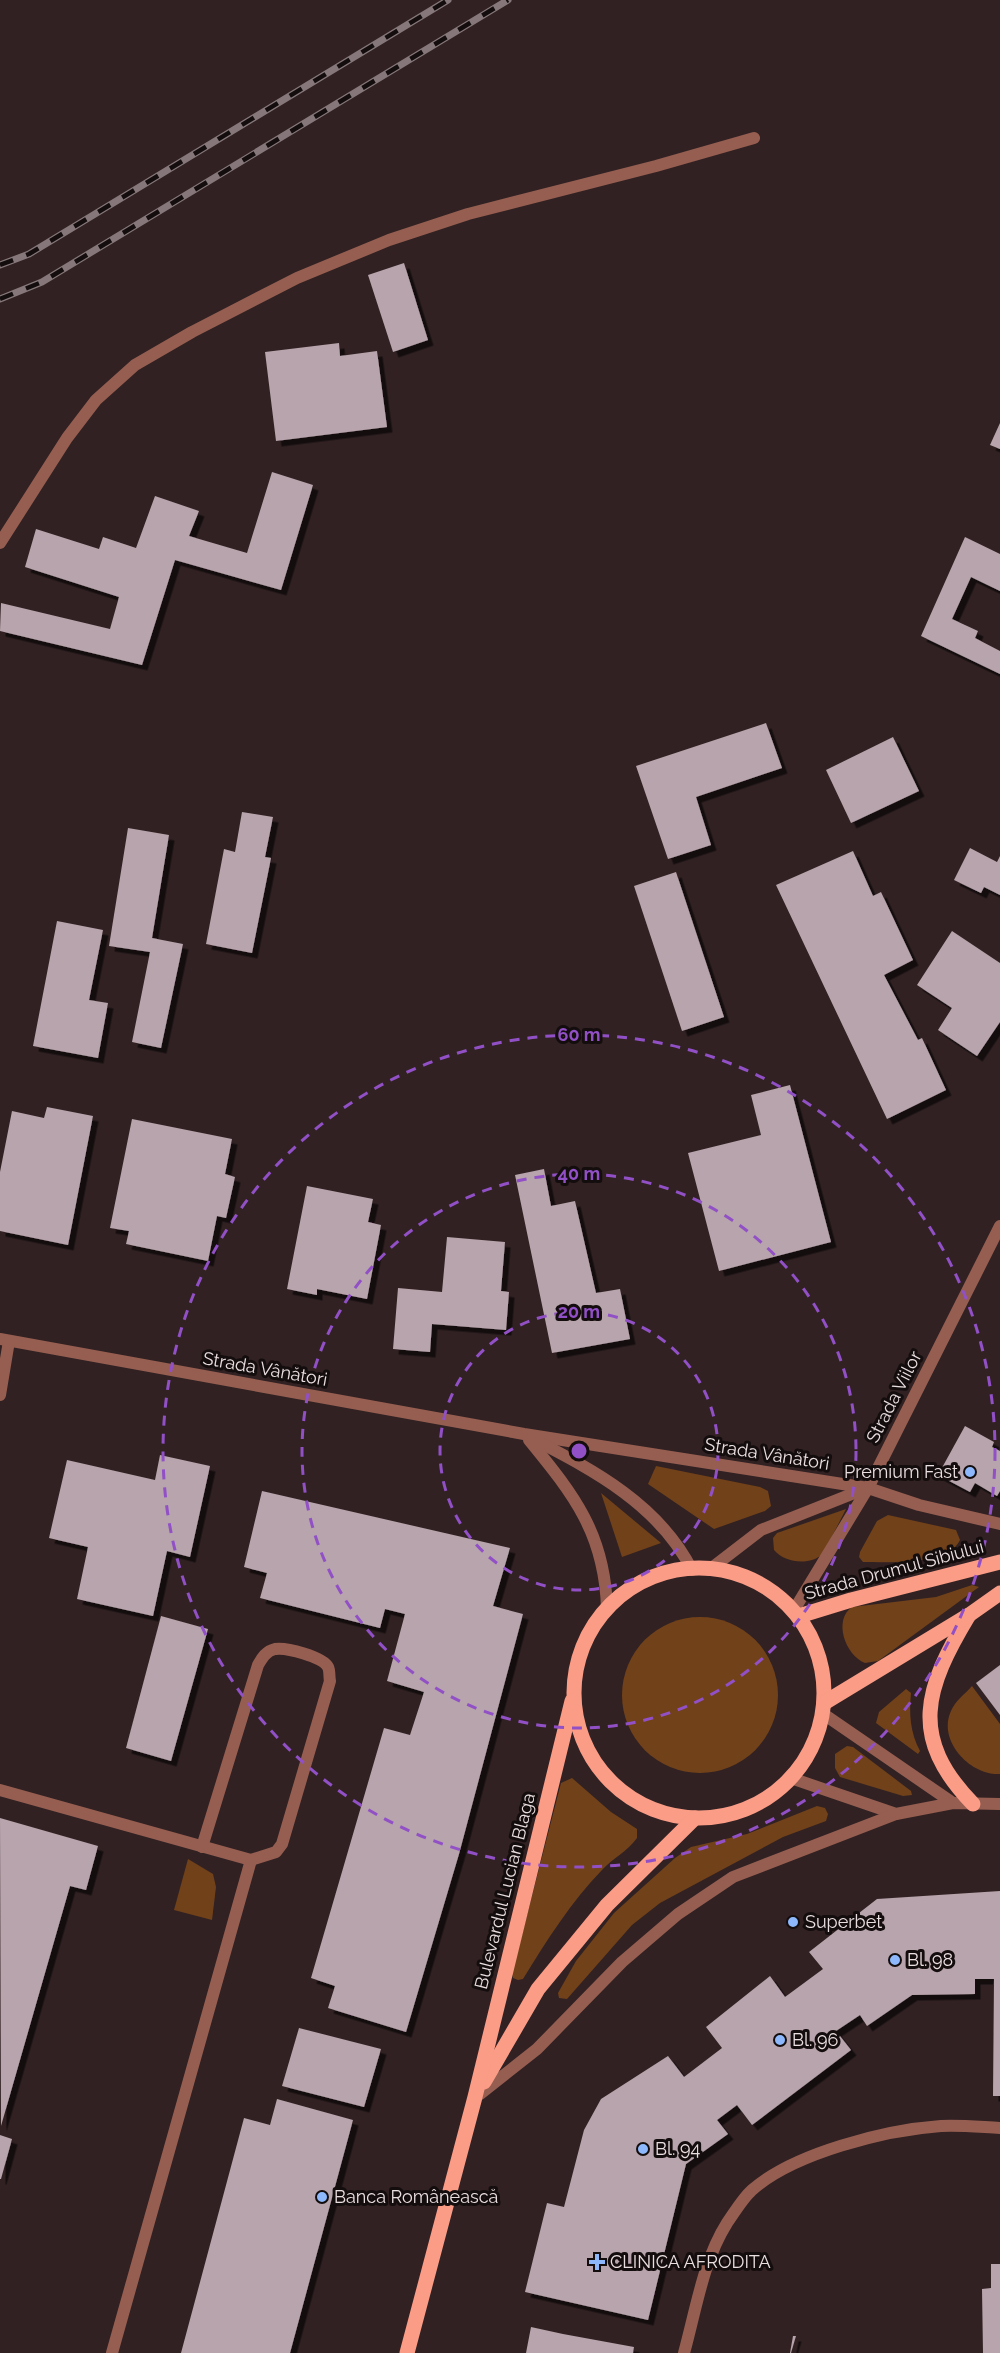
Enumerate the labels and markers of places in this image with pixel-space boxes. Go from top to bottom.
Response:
centre of rings [569,1441,589,1461]
place label: Premium Fast [844,1461,958,1482]
marker: Premium Fast [963,1465,977,1479]
place label: Superbet [805,1911,882,1932]
marker: Superbet [786,1915,800,1929]
place label: Bl. 98 [907,1949,953,1970]
marker: Bl. 98 [888,1953,902,1967]
place label: Bl. 96 [792,2029,838,2050]
marker: Bl. 96 [773,2033,787,2047]
place label: Bl. 94 [655,2138,700,2159]
marker: Bl. 94 [636,2142,650,2156]
place label: Banca Românească [334,2186,498,2207]
marker: Banca Românească [315,2190,329,2204]
place label: CLINICA AFRODITA [610,2251,771,2272]
marker: CLINICA AFRODITA [588,2253,606,2271]

